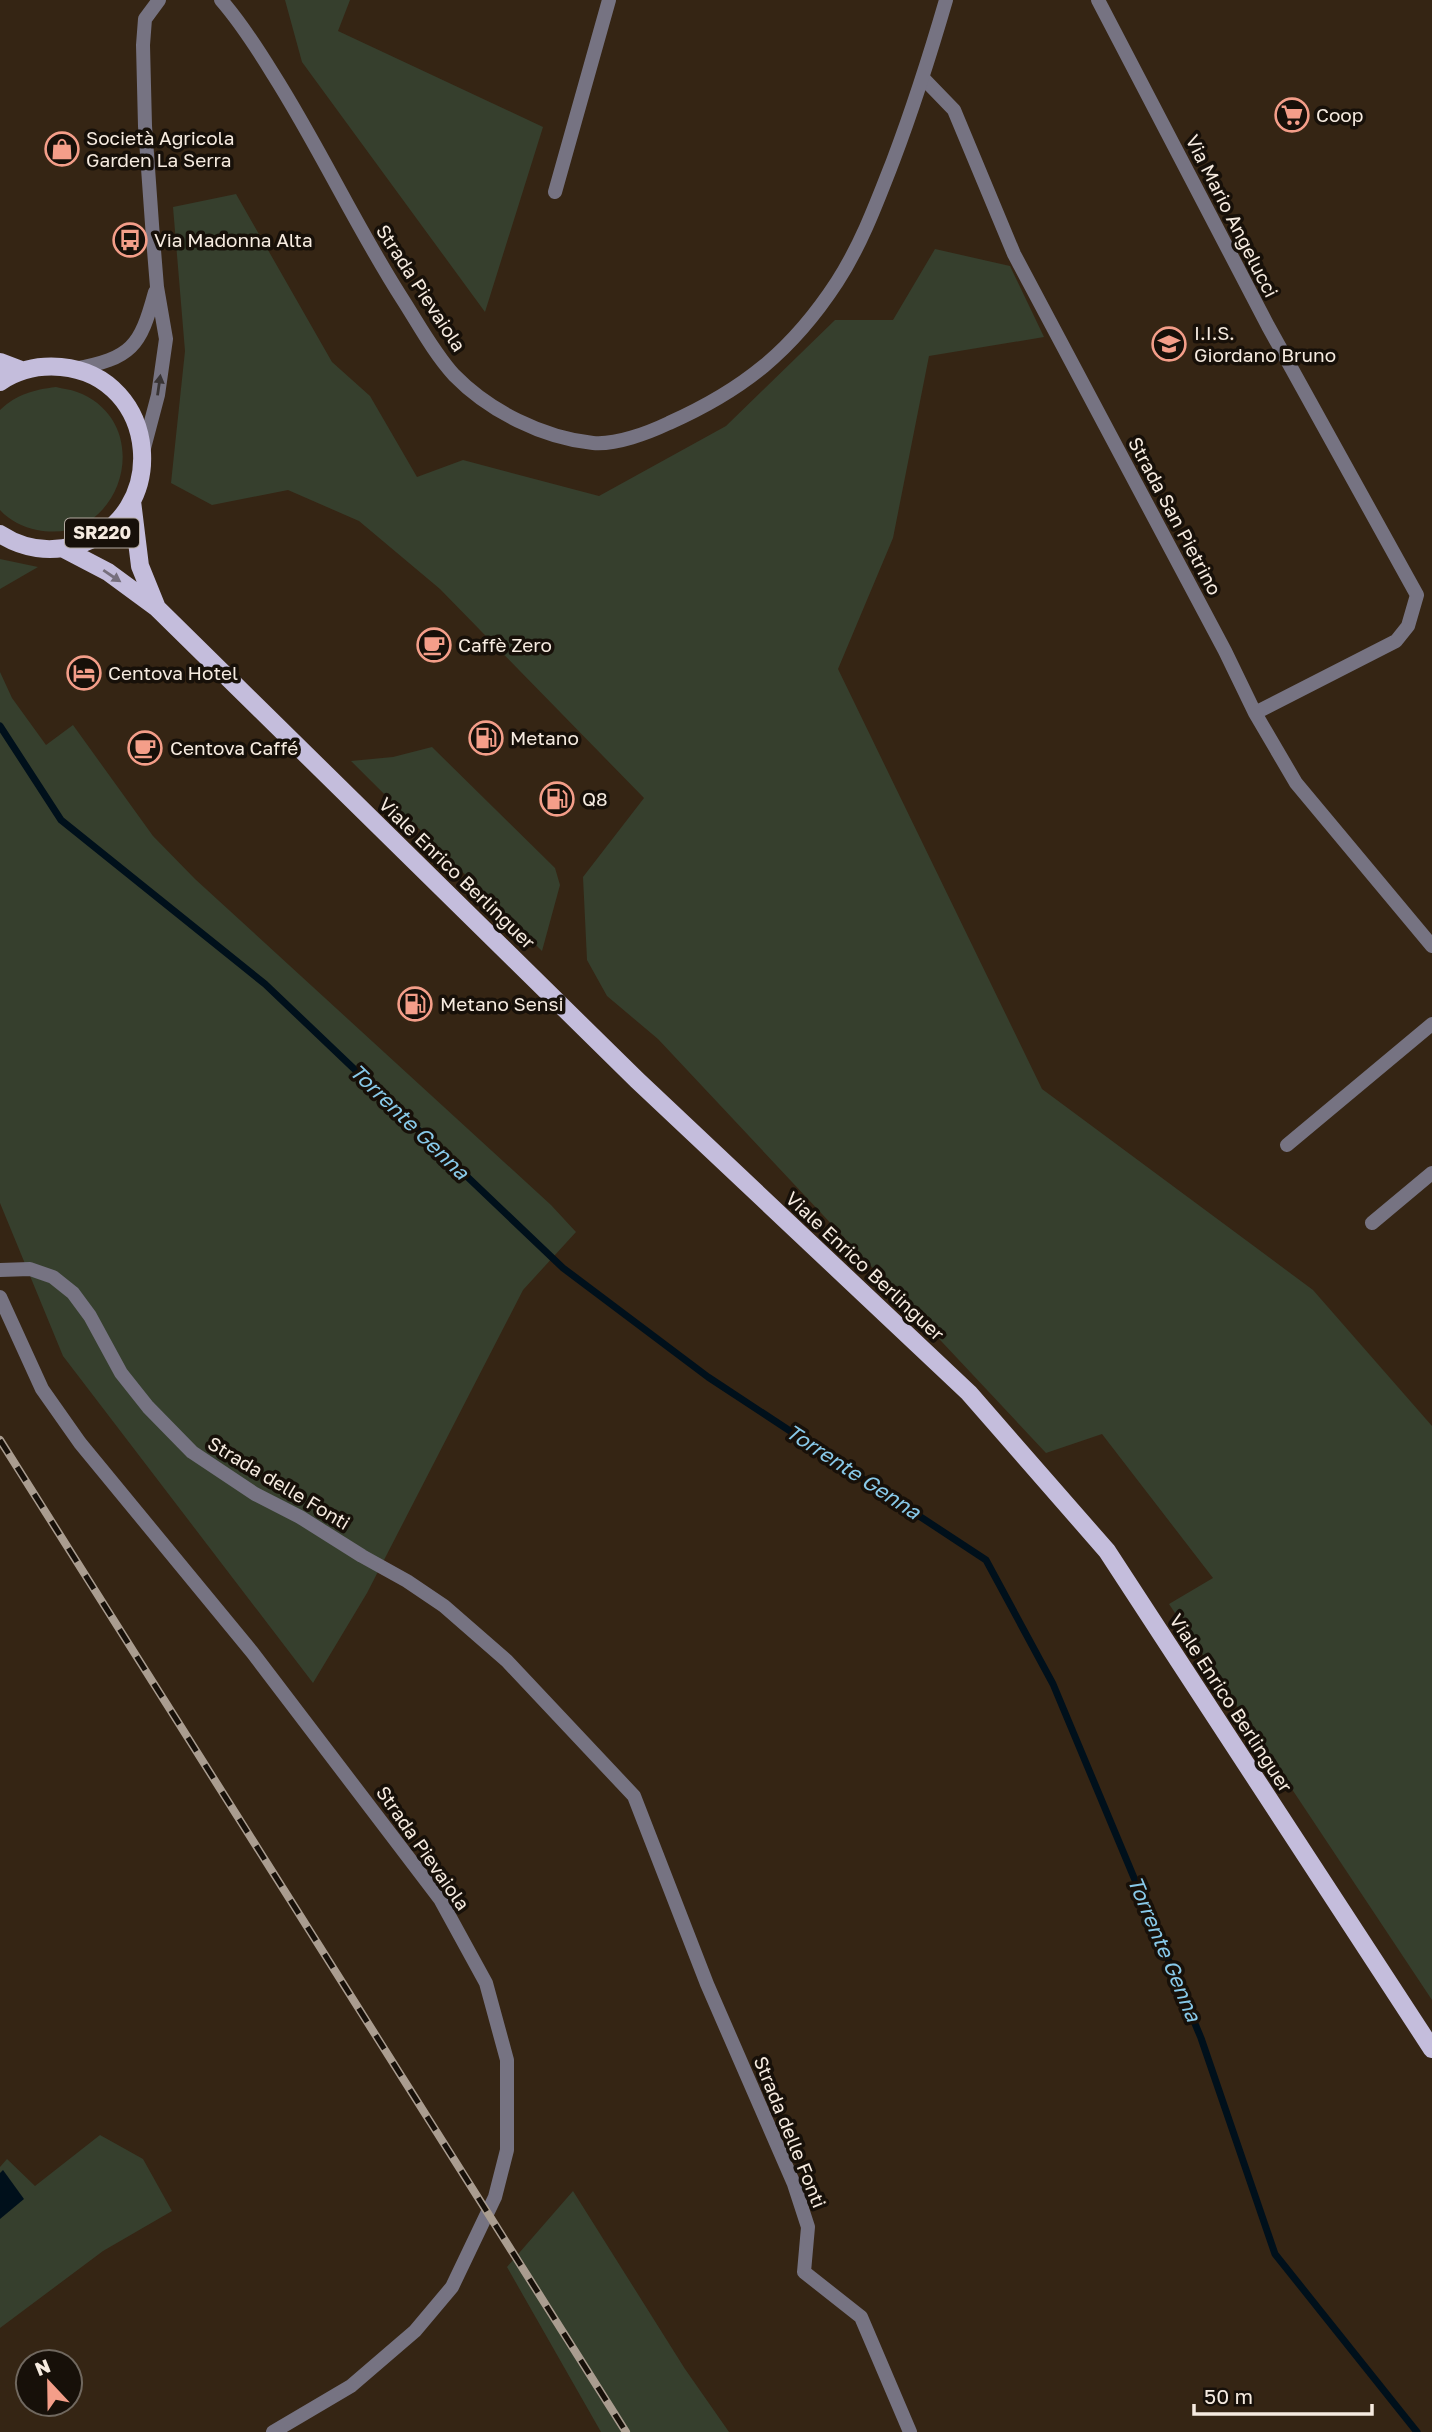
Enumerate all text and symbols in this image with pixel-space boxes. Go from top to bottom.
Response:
supermarket icon: Coop [1273,96,1311,134]
place label: Coop [1316,103,1363,126]
place label: Società Agricola Garden La Serra [86,126,234,171]
shop icon: Società Agricola Garden La Serra [43,130,81,168]
street label: Via Mario Angelucci [1181,131,1283,301]
street label: Strada Pievaiola [372,220,471,356]
bus stop icon: Via Madonna Alta [111,221,149,259]
place label: Via Madonna Alta [154,228,313,251]
place label: I.I.S. Giordano Bruno [1194,321,1336,366]
school or university icon: I.I.S. Giordano Bruno [1150,325,1188,363]
one-way arrow [154,374,165,396]
street label: Strada San Pietrino [1124,433,1227,599]
road number: SR220 [65,518,139,548]
one-way arrow [103,569,121,583]
cafe icon: Caffè Zero [415,626,453,664]
place label: Caffè Zero [458,633,552,656]
hotel icon: Centova Hotel [65,654,103,692]
place label: Centova Hotel [108,661,238,684]
fuel station icon: Metano [467,719,505,757]
place label: Metano [510,726,579,749]
cafe icon: Centova Caffé [126,729,164,767]
place label: Centova Caffé [170,736,298,759]
fuel station icon: Q8 [538,780,576,818]
place label: Q8 [582,787,608,810]
street label: Viale Enrico Berlinguer [374,792,541,954]
fuel station icon: Metano Sensi [396,985,434,1023]
place label: Metano Sensi [440,992,564,1015]
water label: Torrente Genna [345,1058,475,1185]
street label: Viale Enrico Berlinguer [781,1186,950,1345]
water label: Torrente Genna [781,1418,927,1525]
street label: Strada delle Fonti [204,1431,354,1534]
street label: Viale Enrico Berlinguer [1165,1609,1298,1797]
street label: Strada Pievaiola [372,1781,475,1914]
water label: Torrente Genna [1123,1872,1208,2026]
street label: Strada delle Fonti [750,2053,831,2211]
north arrow [14,2348,84,2418]
text: N [31,2353,53,2380]
scale bar [1194,2372,1372,2416]
text: 50 m [1204,2383,1253,2409]

